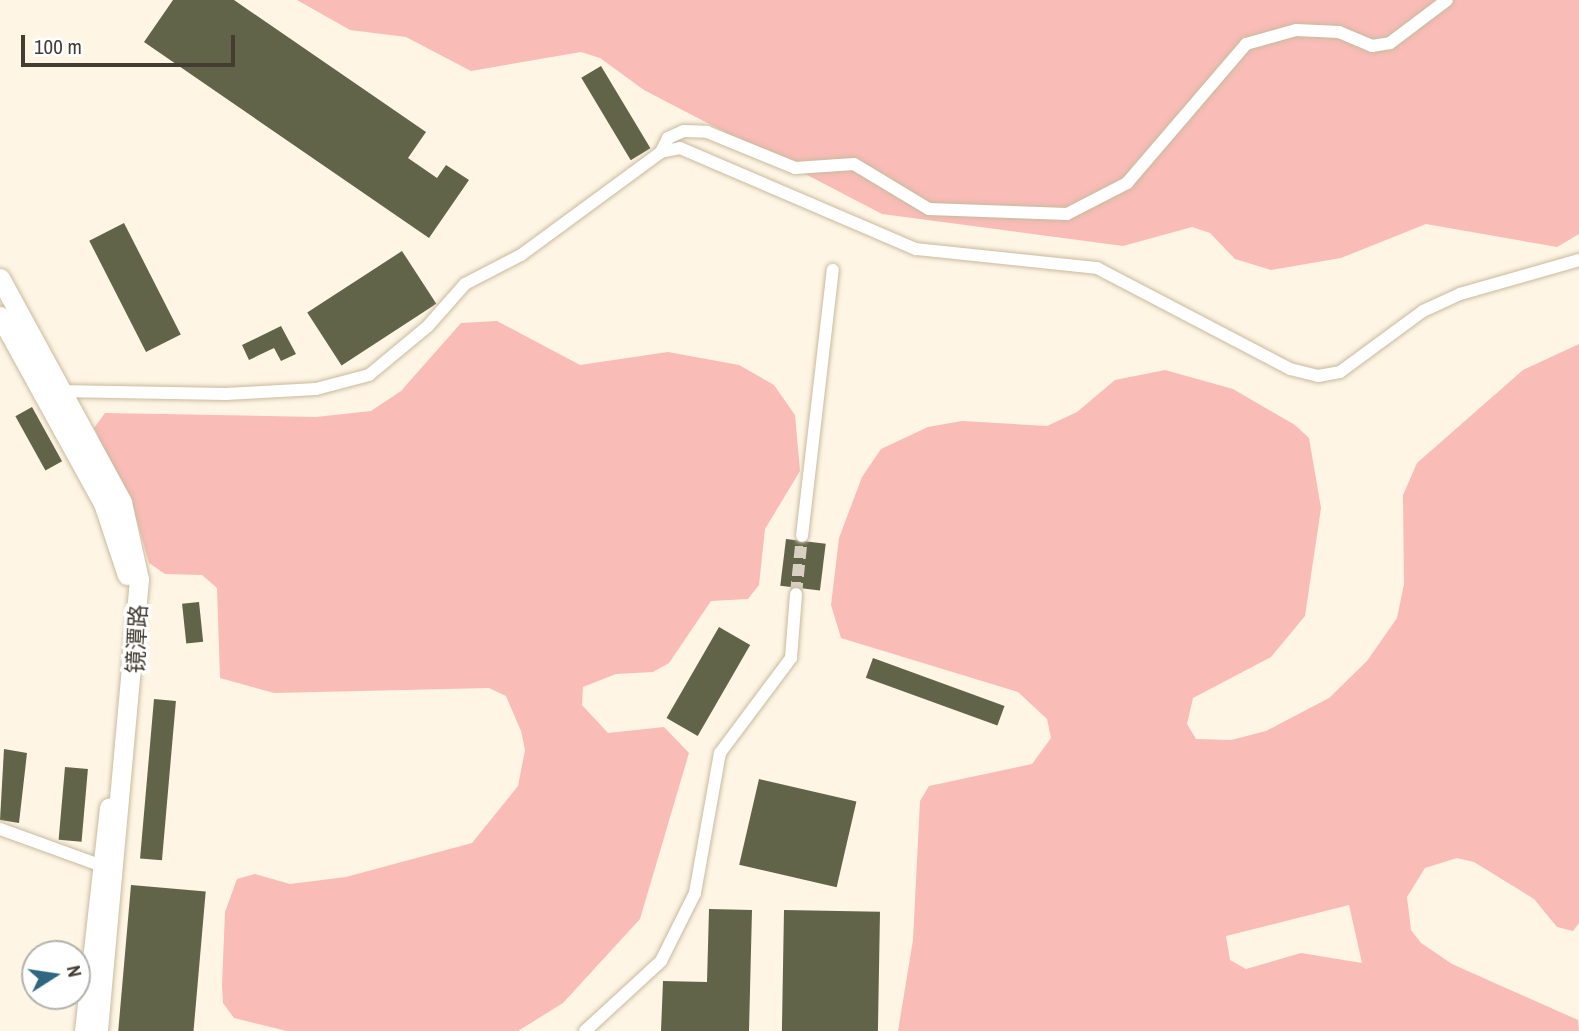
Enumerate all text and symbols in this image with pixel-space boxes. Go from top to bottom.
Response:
scale bar [24,21,238,65]
text: 100 m [34,32,82,61]
street label: 镜潭路 [121,604,153,674]
north arrow [21,940,91,1010]
text: N [61,963,88,979]

